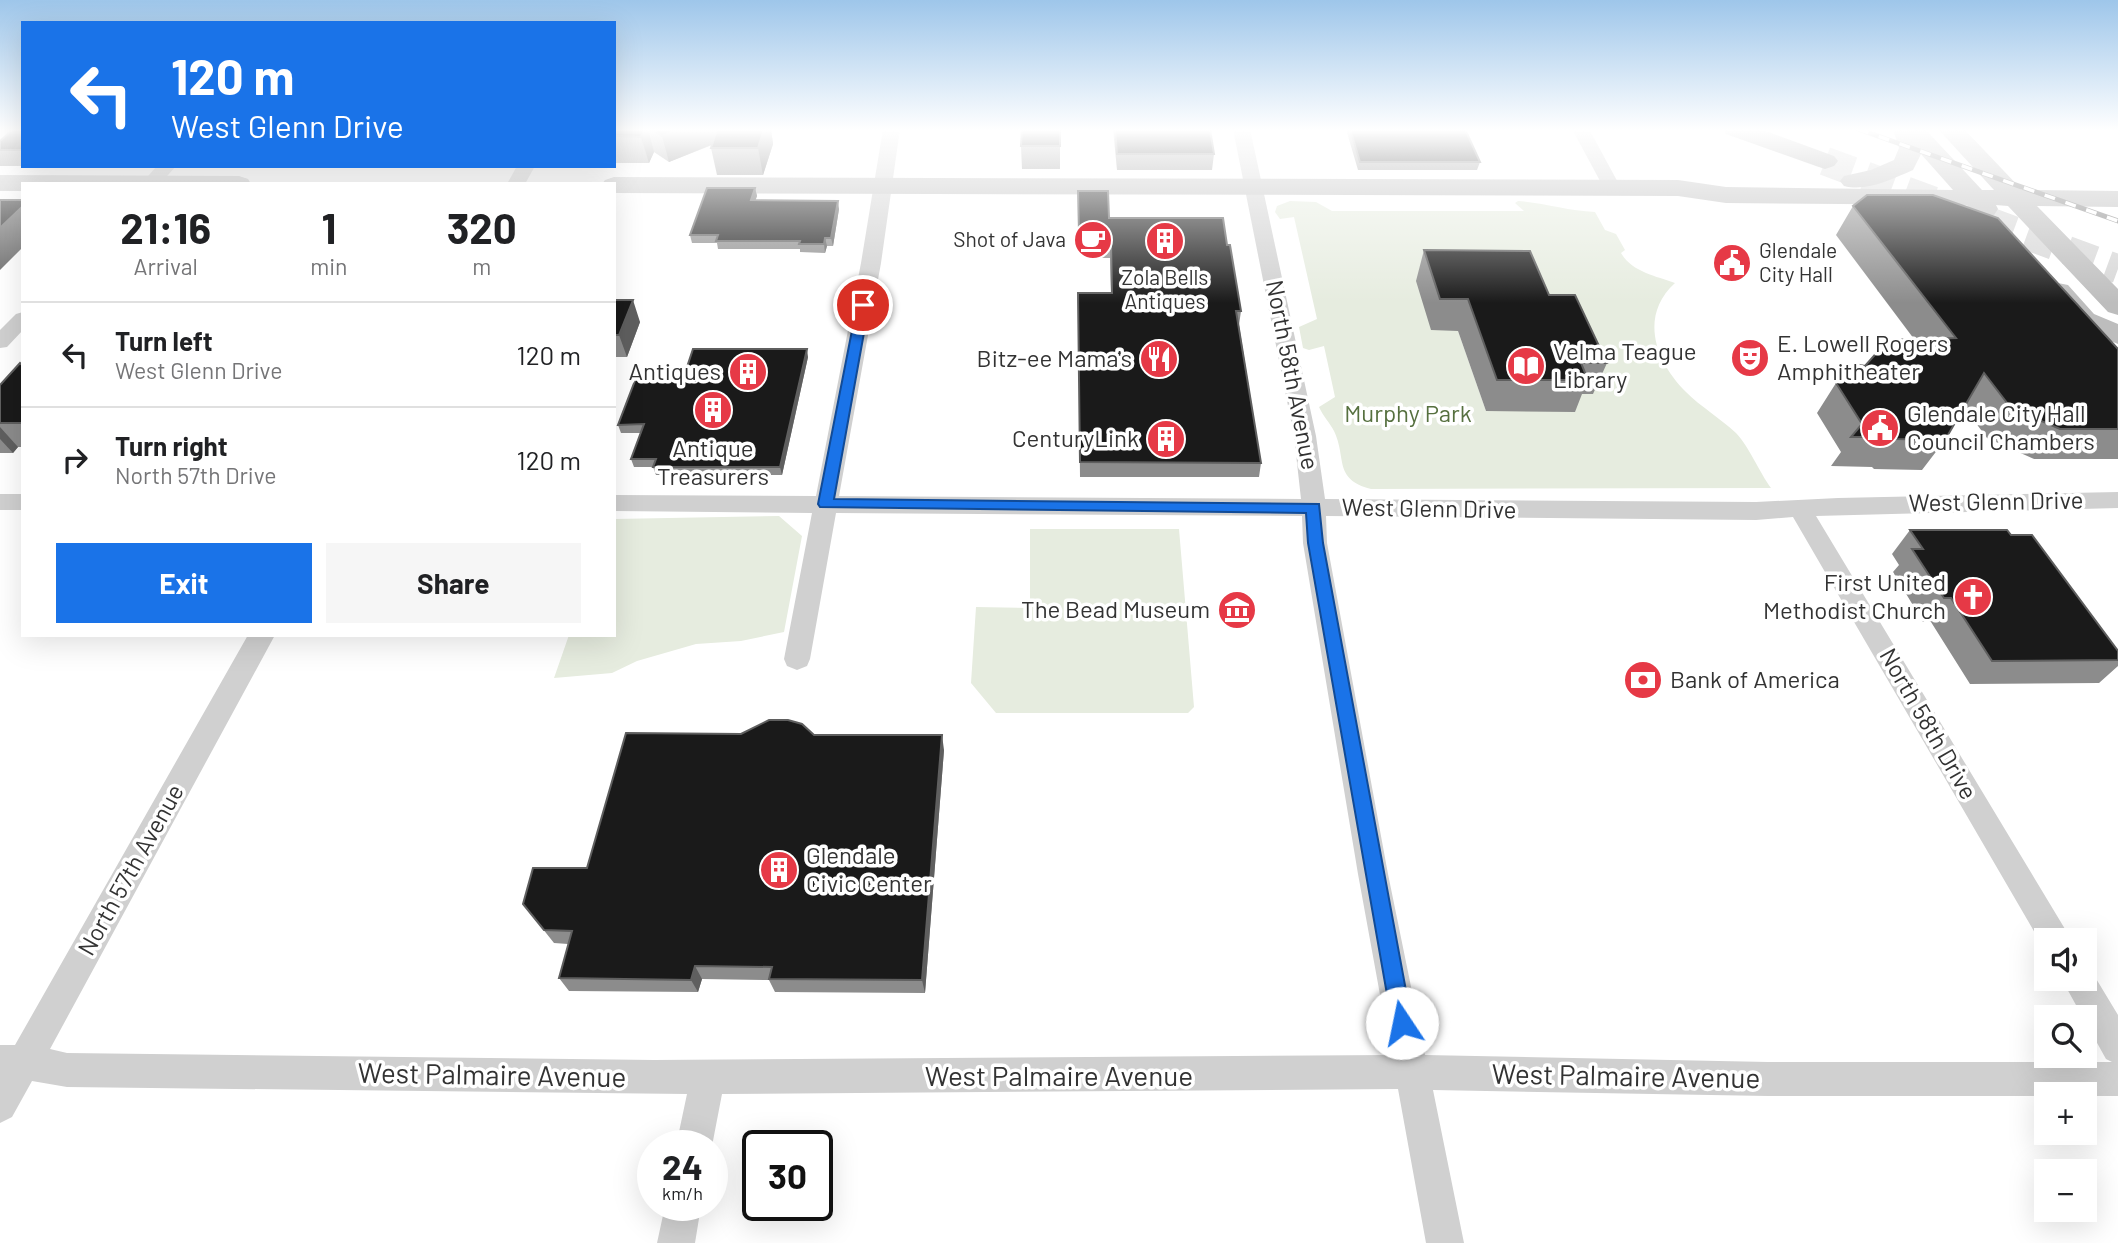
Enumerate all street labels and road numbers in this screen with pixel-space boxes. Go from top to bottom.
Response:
street label: North 58th Avenue [1261,277,1326,472]
street label: West Glenn Drive [1908,484,2084,517]
street label: West Glenn Drive [1341,491,1517,524]
street label: North 58th Drive [1874,643,1984,804]
street label: North 57th Avenue [71,779,189,960]
street label: West Palmaire Avenue [357,1055,627,1093]
street label: West Palmaire Avenue [1491,1056,1761,1094]
street label: West Palmaire Avenue [925,1058,1193,1092]

